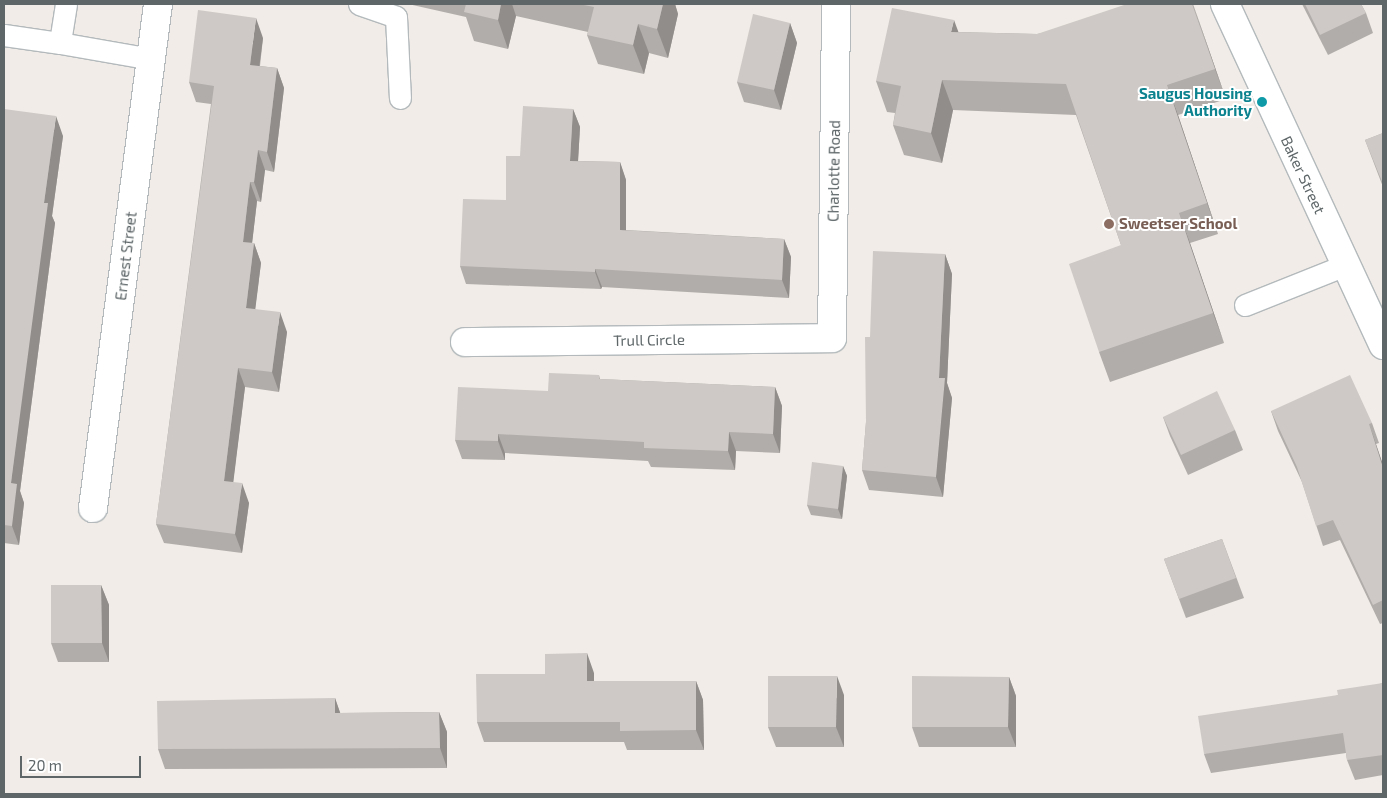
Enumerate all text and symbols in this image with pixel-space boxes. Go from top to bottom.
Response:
place label: Saugus Housing Authority [1139,84,1252,119]
marker: Saugus Housing Authority [1256,96,1268,108]
street label: Charlotte Road [824,120,844,222]
street label: Baker Street [1277,133,1329,217]
street label: Ernest Street [112,210,140,302]
place label: Sweetser School [1119,215,1238,233]
marker: Sweetser School [1103,218,1115,230]
street label: Trull Circle [613,330,685,350]
scale bar [22,746,144,778]
text: 20 m [28,756,62,774]

